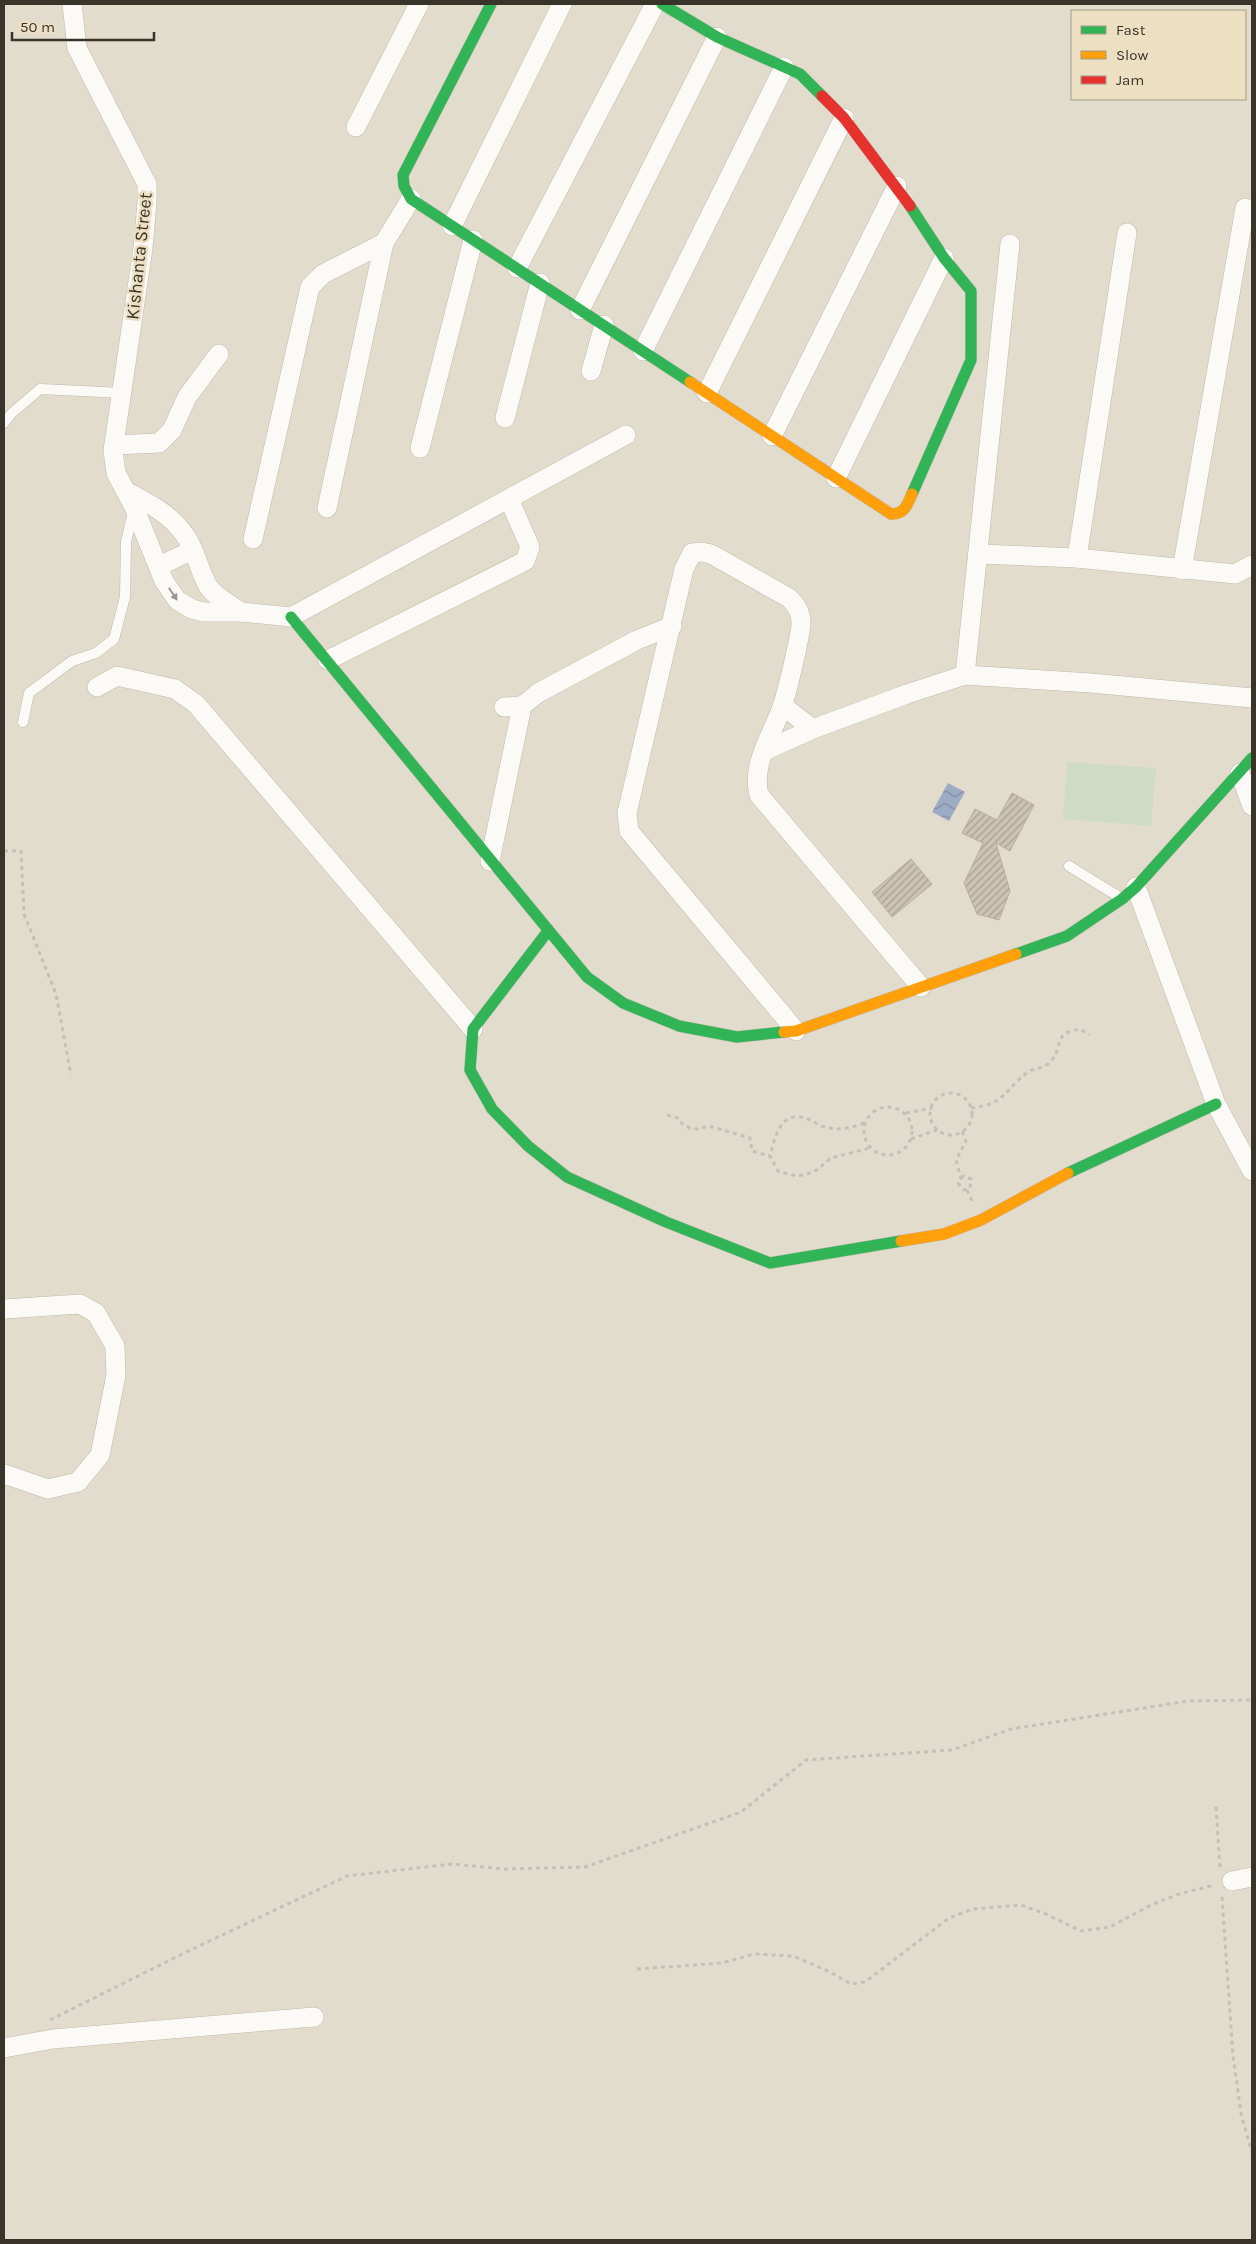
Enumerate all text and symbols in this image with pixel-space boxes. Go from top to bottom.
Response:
scale bar [12,10,155,42]
legend [1071,10,1246,100]
text: 50 m [20,18,55,36]
text: Fast [1116,21,1146,39]
text: Slow [1116,46,1148,64]
text: Jam [1116,71,1144,89]
street label: Kishanta Street [121,191,157,321]
one-way arrow [168,587,177,600]

